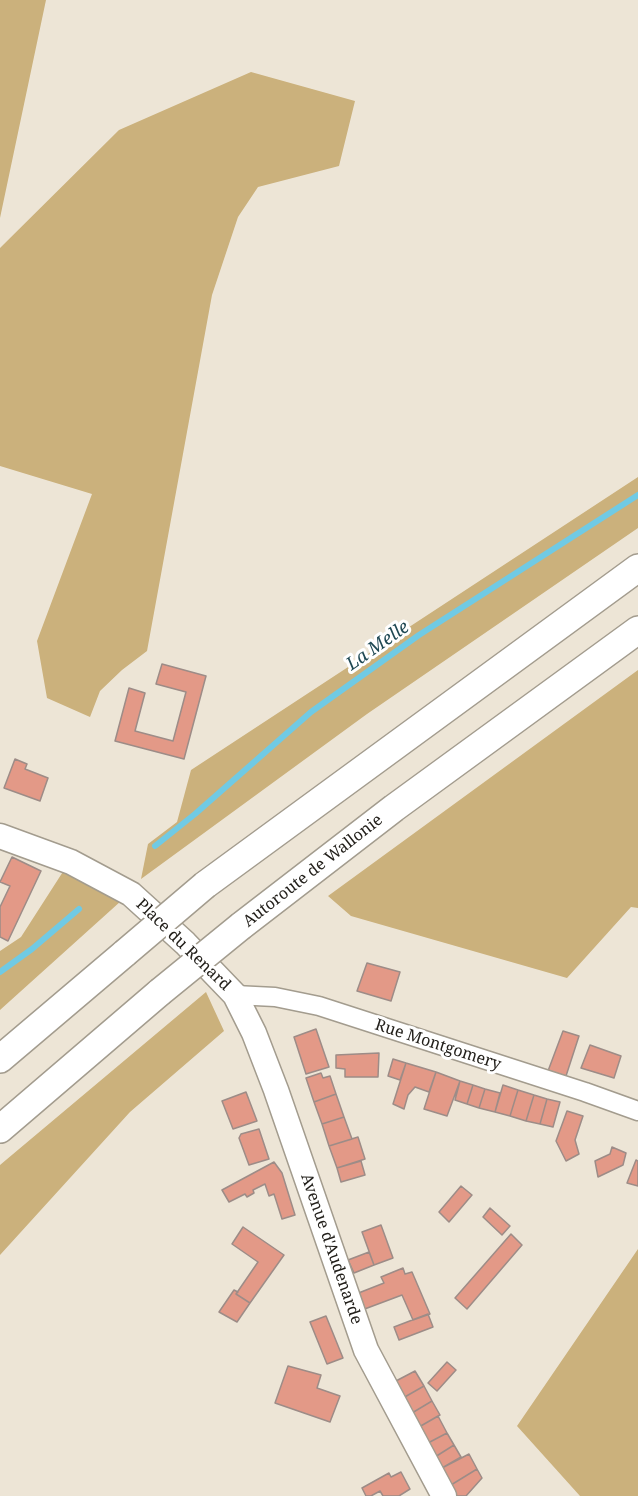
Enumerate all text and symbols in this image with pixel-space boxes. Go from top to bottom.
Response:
water label: La Melle [342,617,414,675]
street label: Autoroute de Wallonie [239,811,387,931]
street label: Place du Renard [132,895,234,995]
street label: Rue Montgomery [372,1016,504,1074]
street label: Avenue d'Audenarde [296,1171,366,1327]

